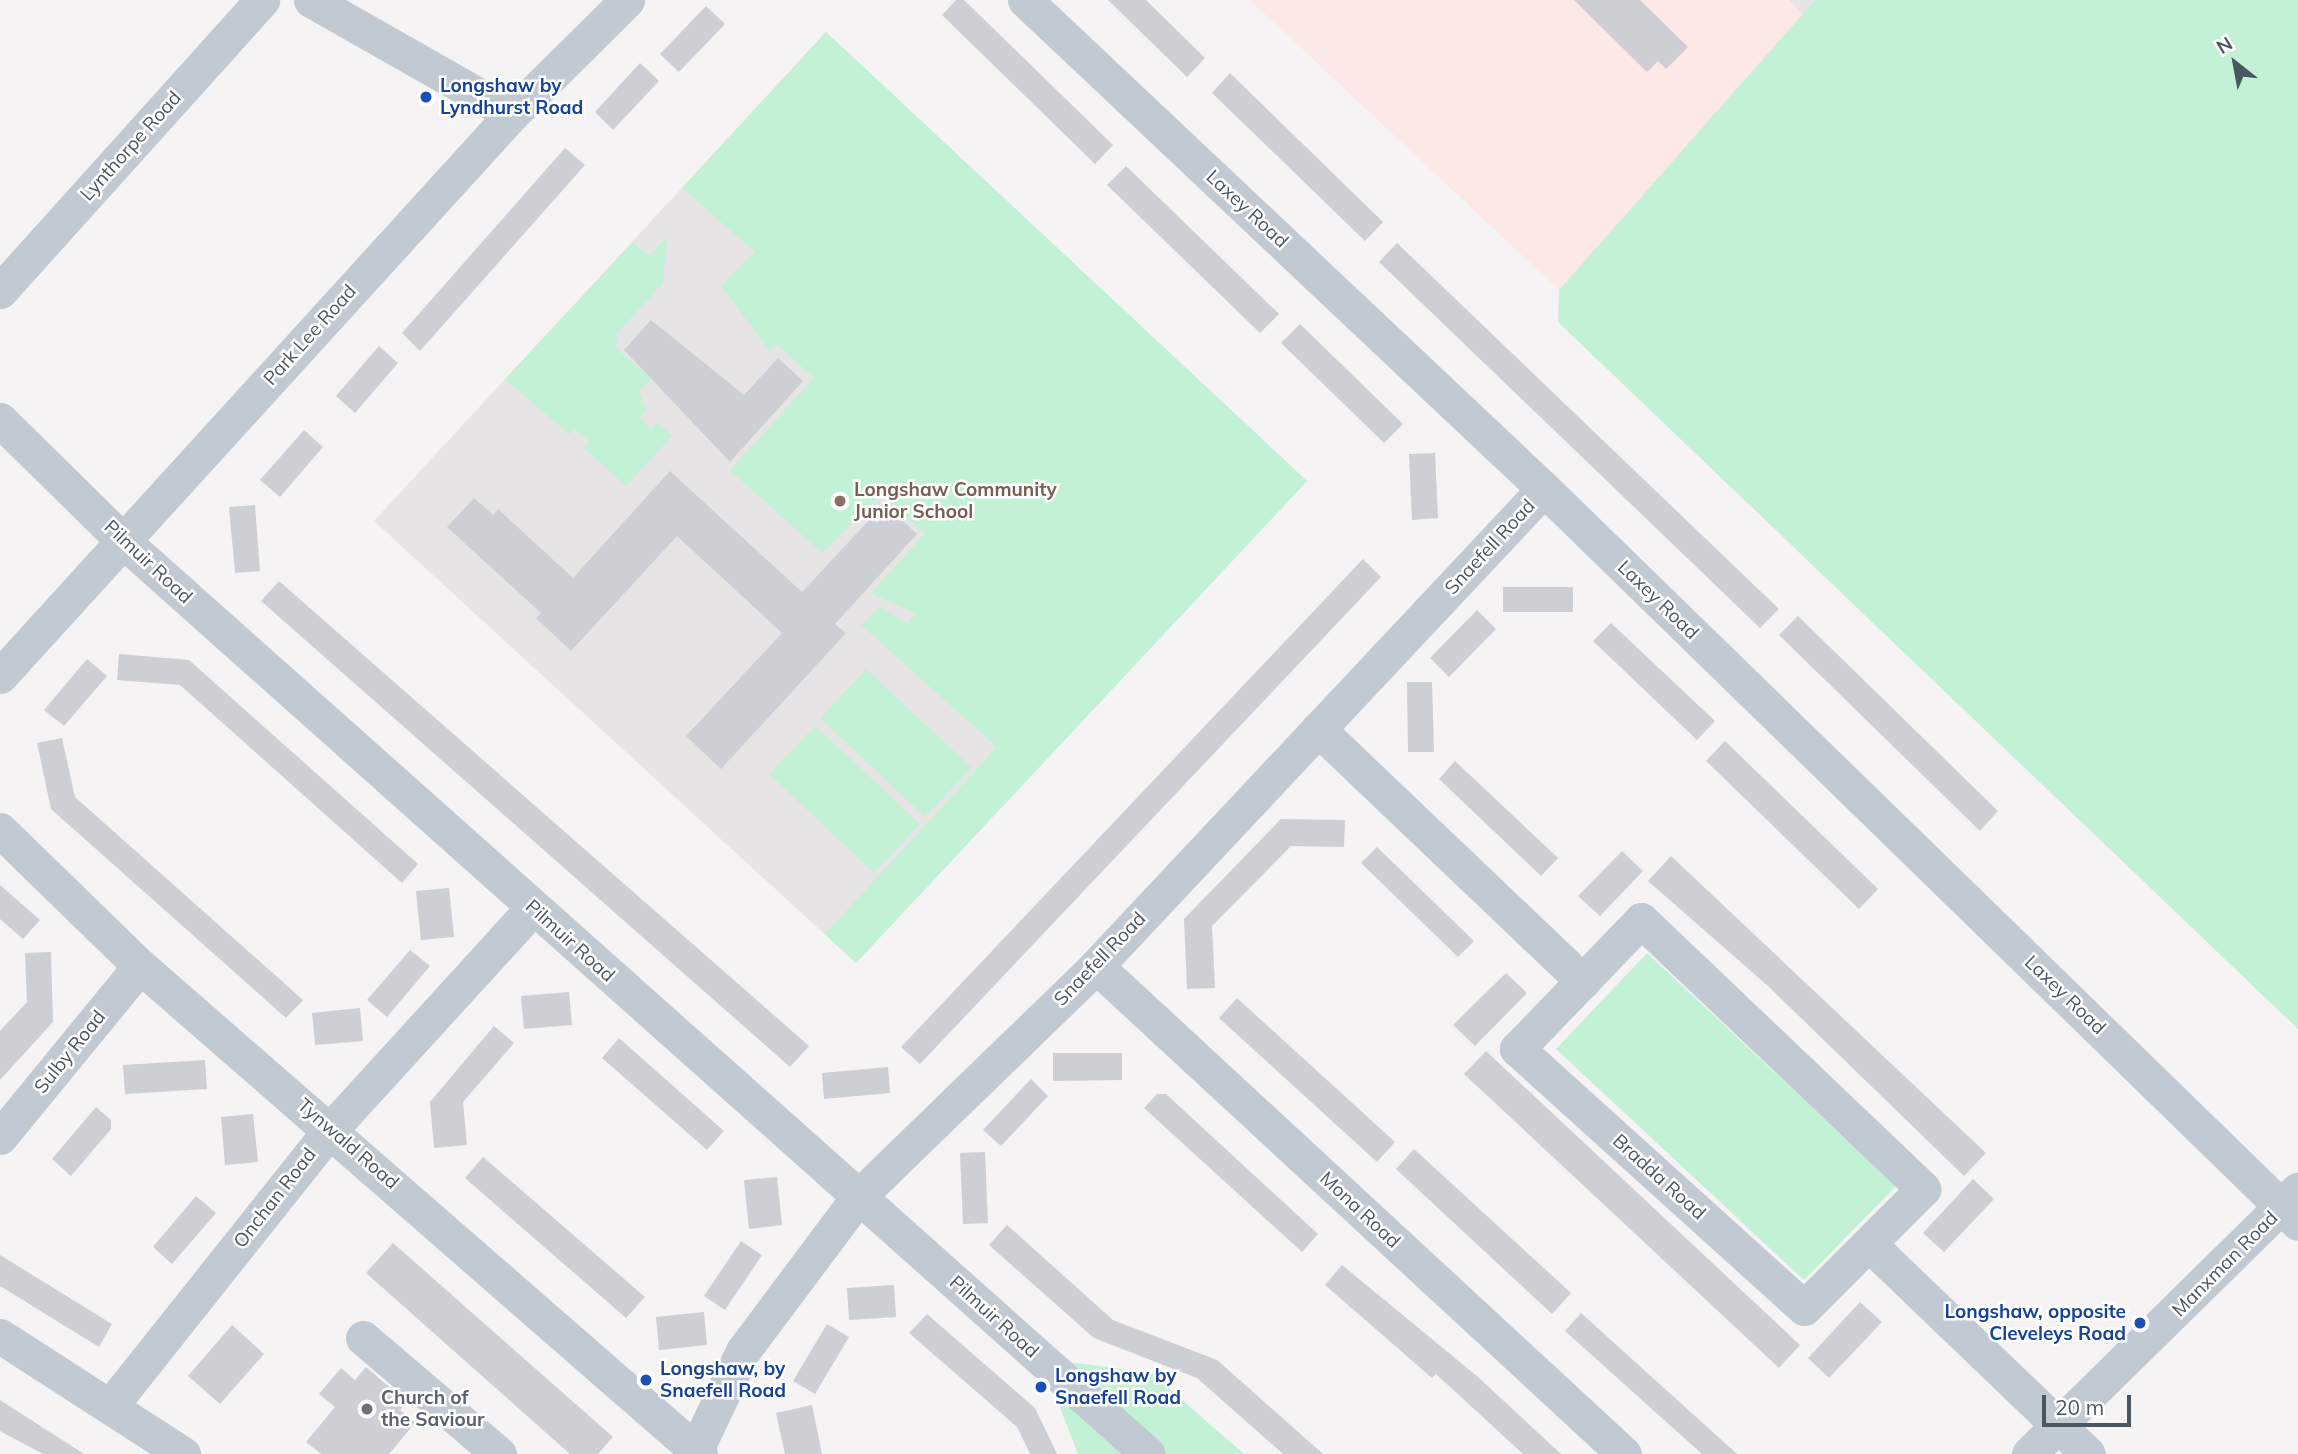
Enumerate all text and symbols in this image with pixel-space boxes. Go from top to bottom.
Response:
north arrow [2200,28,2270,98]
text: N [2212,31,2237,59]
place label: Longshaw by Lyndhurst Road [440,75,583,119]
street label: Lynthorpe Road [76,87,186,205]
marker: Longshaw by Lyndhurst Road [418,89,434,105]
street label: Laxey Road [1201,165,1293,253]
street label: Park Lee Road [259,280,361,390]
place label: Longshaw Community Junior School [854,479,1057,523]
marker: Longshaw Community Junior School [832,493,848,509]
street label: Snaefell Road [1440,495,1540,599]
street label: Pilmuir Road [99,515,197,609]
street label: Laxey Road [1613,556,1703,644]
street label: Pilmuir Road [521,895,619,987]
street label: Snaefell Road [1050,907,1150,1011]
street label: Laxey Road [2020,951,2110,1039]
street label: Sulby Road [30,1006,110,1098]
street label: Tynwald Road [293,1094,403,1194]
street label: Bradda Road [1608,1129,1710,1225]
street label: Onchan Road [229,1144,321,1252]
street label: Mona Road [1315,1167,1405,1253]
street label: Manxman Road [2168,1207,2282,1321]
street label: Pilmuir Road [945,1271,1043,1363]
place label: Longshaw, opposite Cleveleys Road [1944,1301,2126,1345]
marker: Longshaw, opposite Cleveleys Road [2132,1315,2148,1331]
place label: Longshaw, by Snaefell Road [660,1358,786,1402]
place label: Longshaw by Snaefell Road [1055,1365,1181,1409]
marker: Longshaw, by Snaefell Road [638,1372,654,1388]
marker: Longshaw by Snaefell Road [1033,1379,1049,1395]
scale bar [2046,1380,2135,1424]
place label: Church of the Saviour [381,1387,485,1431]
text: 20 m [2055,1394,2104,1420]
marker: Church of the Saviour [359,1401,375,1417]

